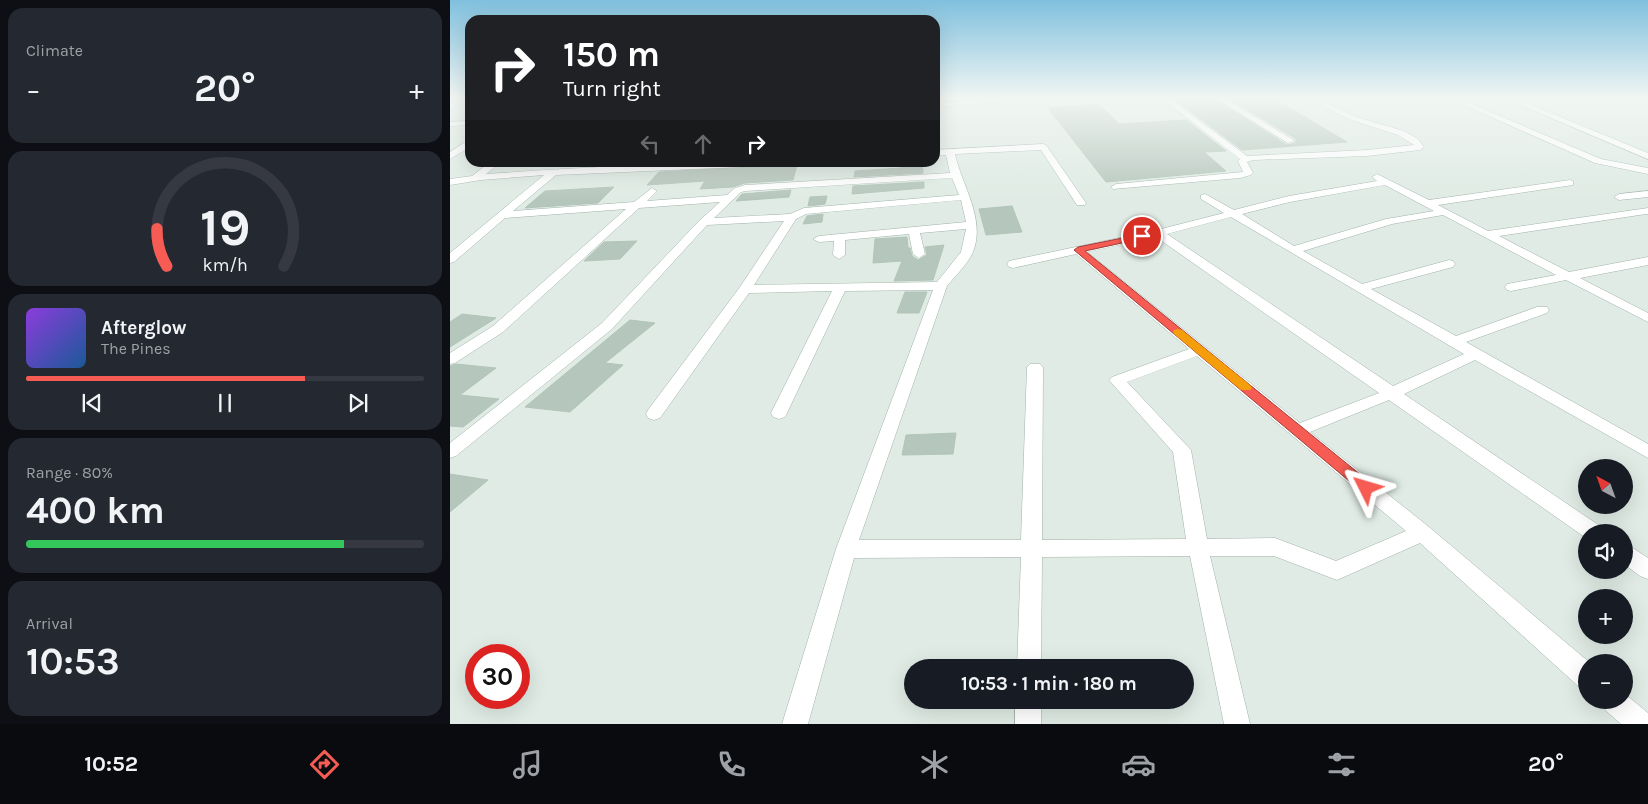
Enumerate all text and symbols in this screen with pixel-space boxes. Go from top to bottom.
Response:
text: 150 m [563,34,660,75]
icon: right [480,35,545,100]
text: Climate [26,41,83,60]
text: 20° [194,66,256,111]
text: − [26,73,41,106]
text: + [409,73,424,106]
text: Turn right [563,76,661,102]
icon: left [636,130,664,158]
icon: ahead [689,130,717,158]
icon: right [742,130,770,158]
text: 19 [200,197,250,258]
pin [1121,215,1163,257]
icon: arrive [1128,222,1156,250]
text: km/h [202,255,248,276]
text: Afterglow [101,317,187,339]
text: The Pines [101,339,171,358]
icon: previous [78,389,106,417]
icon: pause [211,389,239,417]
icon: next [344,389,372,417]
north arrow [1578,459,1632,514]
map controls [1578,459,1633,709]
position arrow [1339,461,1391,513]
text: Range · 80% [26,463,113,482]
text: 400 km [26,488,165,533]
button: sound [1578,524,1633,579]
button: + [1578,589,1633,644]
text: Arrival [26,614,73,633]
text: 10:53 [26,639,120,684]
speed limit sign: 30 [465,644,530,709]
button: − [1578,654,1633,709]
text: 10:53 · 1 min · 180 m [961,673,1137,695]
icon: directions [307,747,342,782]
icon: music [510,747,545,782]
icon: phone [714,747,749,782]
icon: climate [917,747,952,782]
icon: car [1121,747,1156,782]
icon: filters [1324,747,1359,782]
text: 10:52 [84,751,138,777]
text: 20° [1528,751,1564,777]

